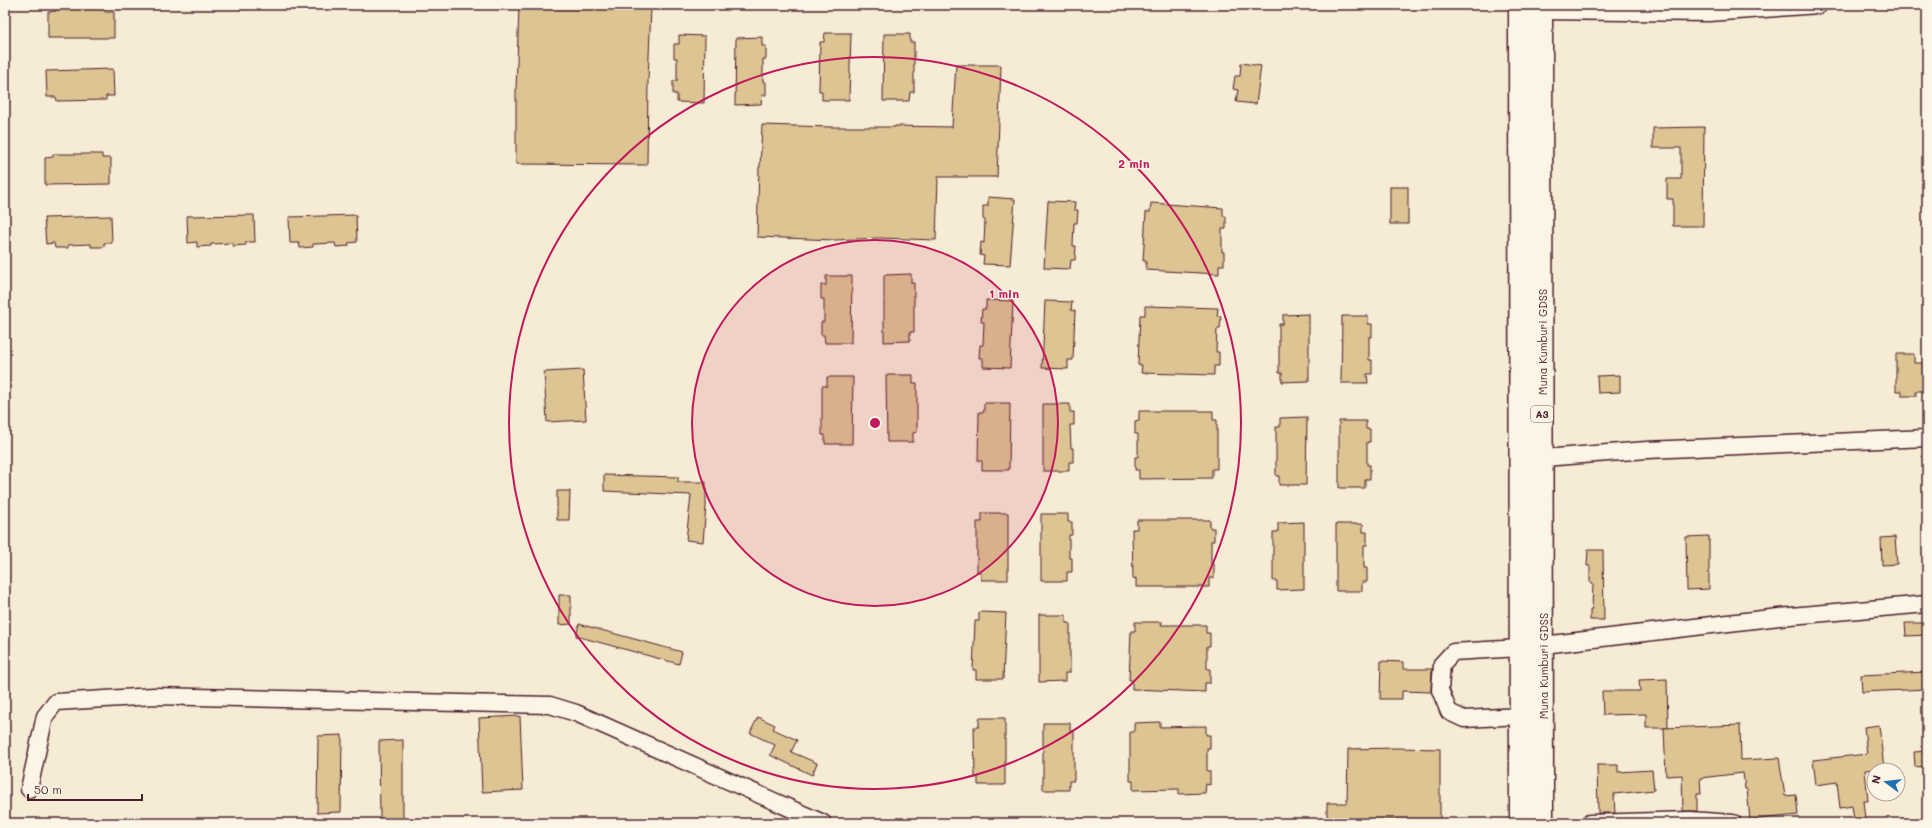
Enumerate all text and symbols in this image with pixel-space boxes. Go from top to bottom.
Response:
text: 2 min [1118,155,1150,171]
text: 1 min [989,285,1019,301]
street label: Muna Kumburi GDSS [1535,289,1550,395]
road number: A3 [1531,406,1553,422]
centre of rings [868,416,882,430]
street label: Muna Kumburi GDSS [1536,613,1551,719]
north arrow [1866,762,1906,802]
text: N [1868,773,1884,785]
scale bar [28,776,142,802]
text: 50 m [34,781,62,797]

